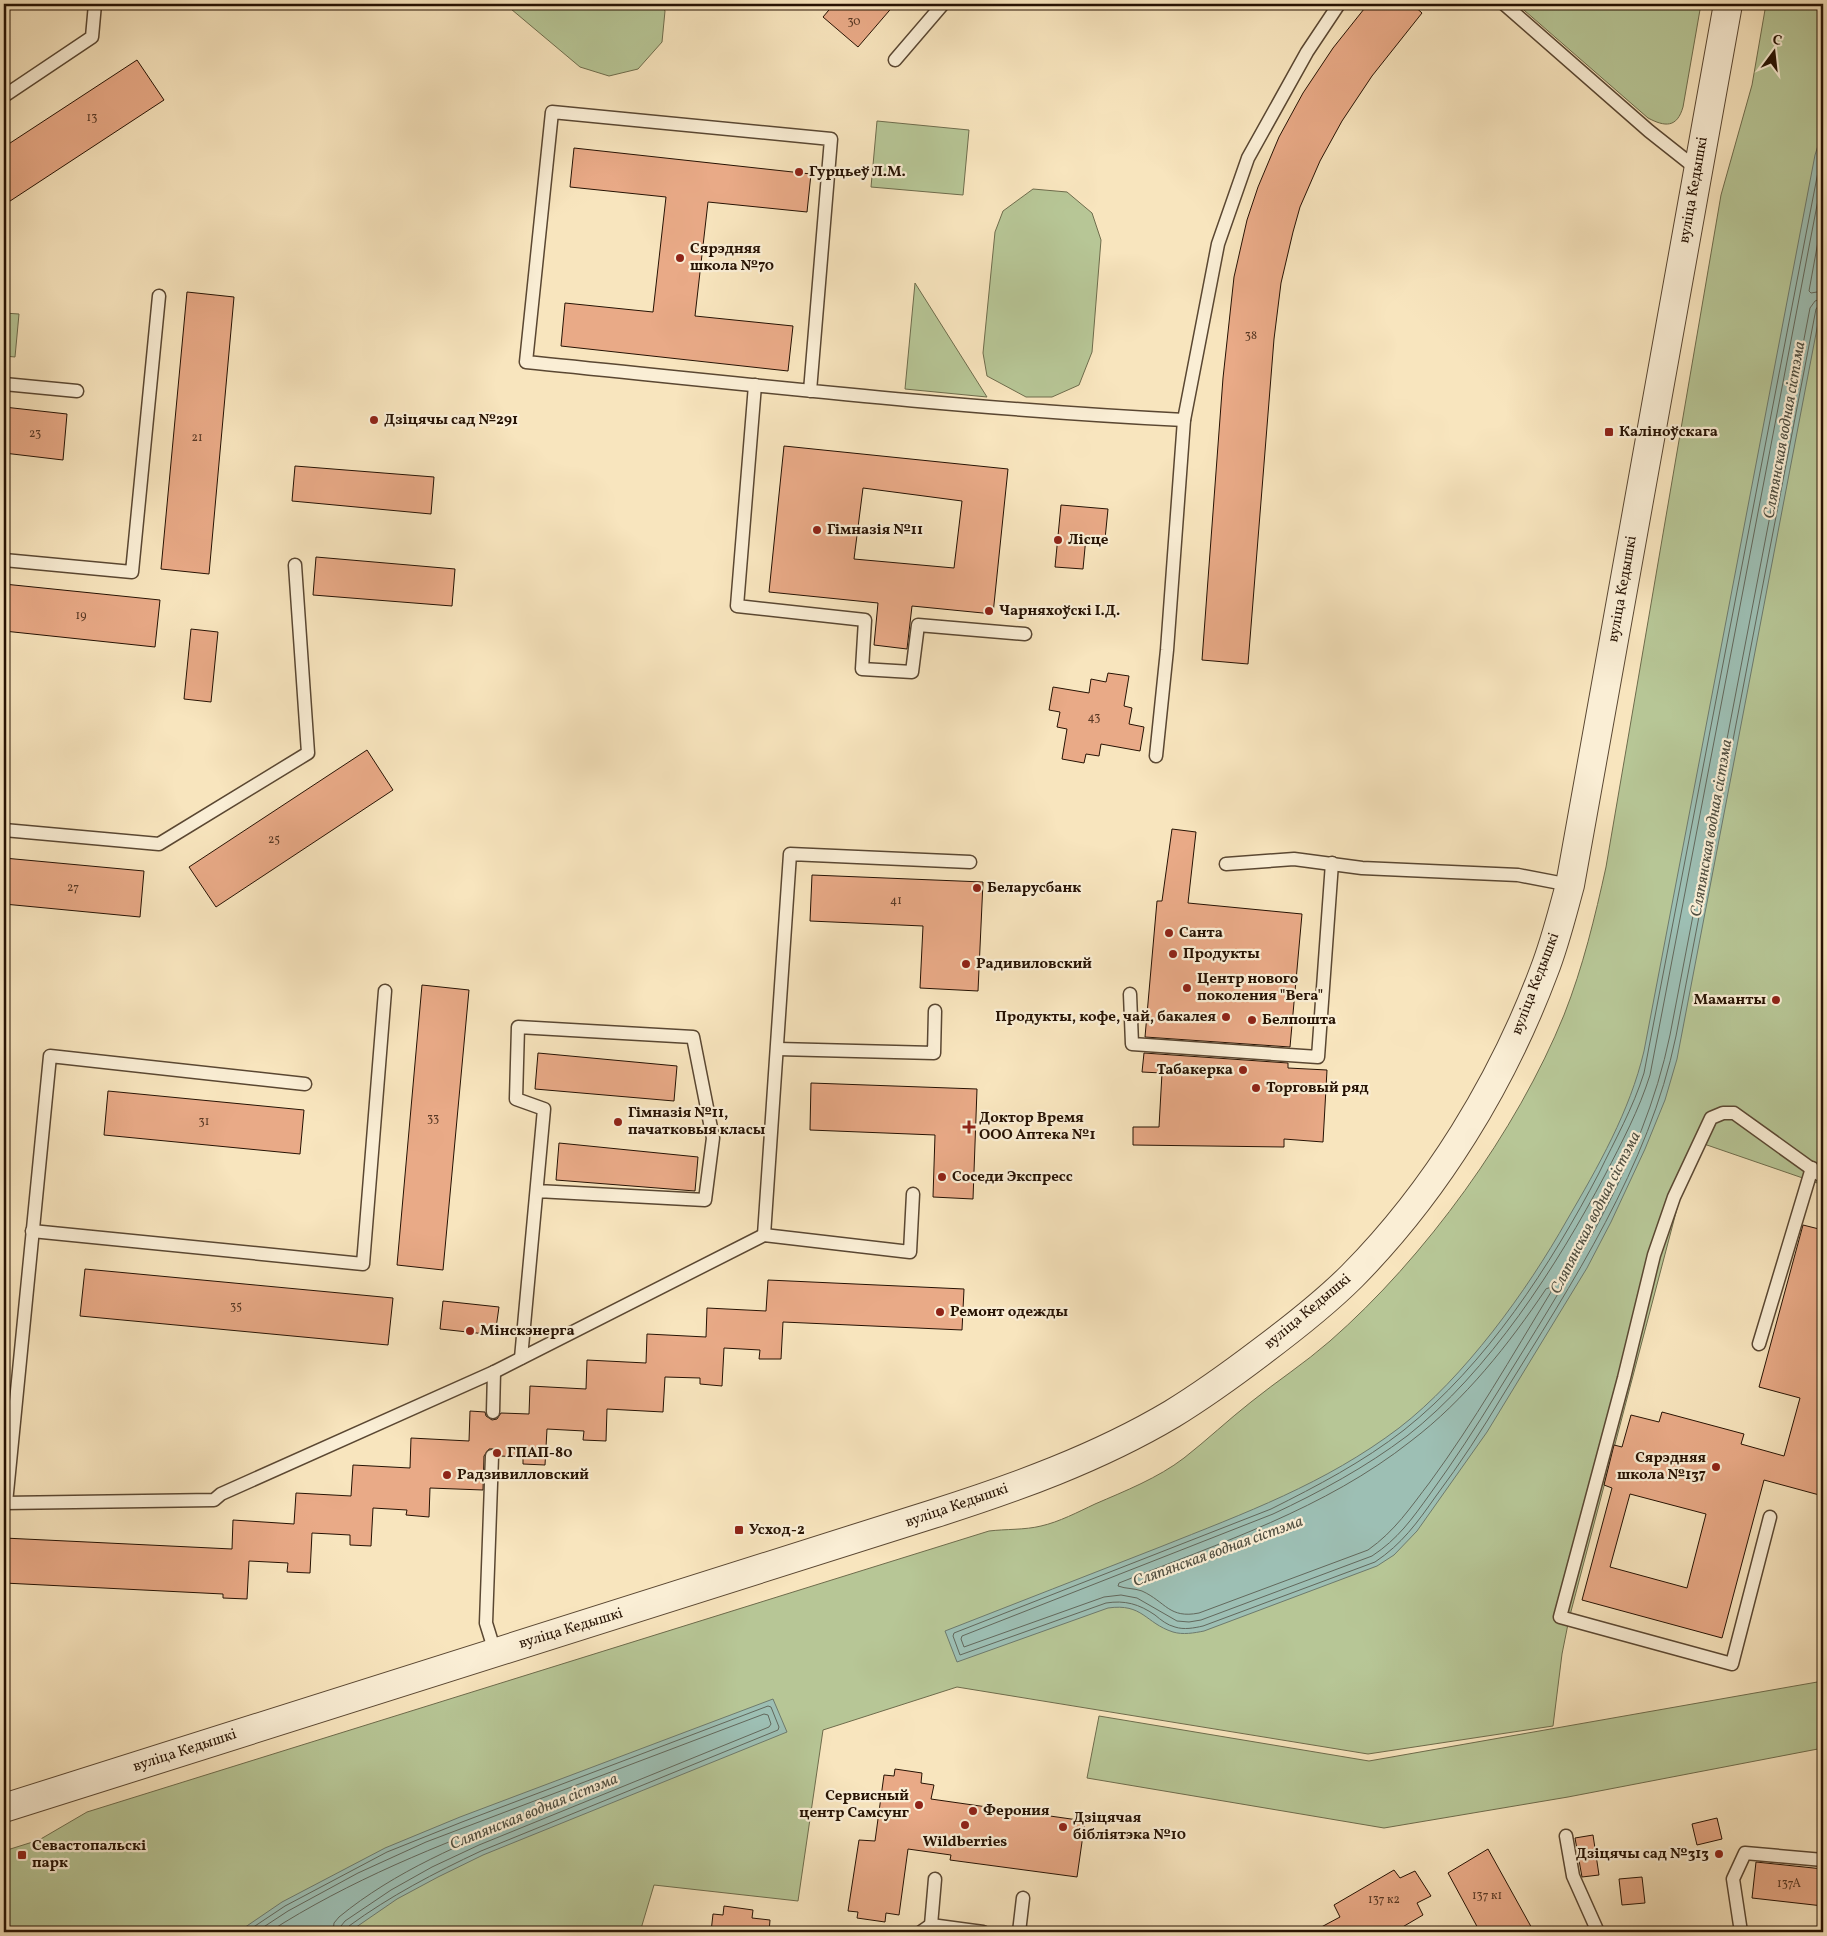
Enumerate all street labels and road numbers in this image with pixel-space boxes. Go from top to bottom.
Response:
street label: вуліца Кедышкі [1674,135,1714,245]
street label: вуліца Кедышкі [1603,534,1643,644]
street label: вуліца Кедышкі [1507,930,1565,1038]
street label: вуліца Кедышкі [1260,1269,1356,1355]
street label: вуліца Кедышкі [903,1479,1011,1533]
street label: вуліца Кедышкі [516,1603,626,1655]
street label: вуліца Кедышкі [130,1724,240,1778]

